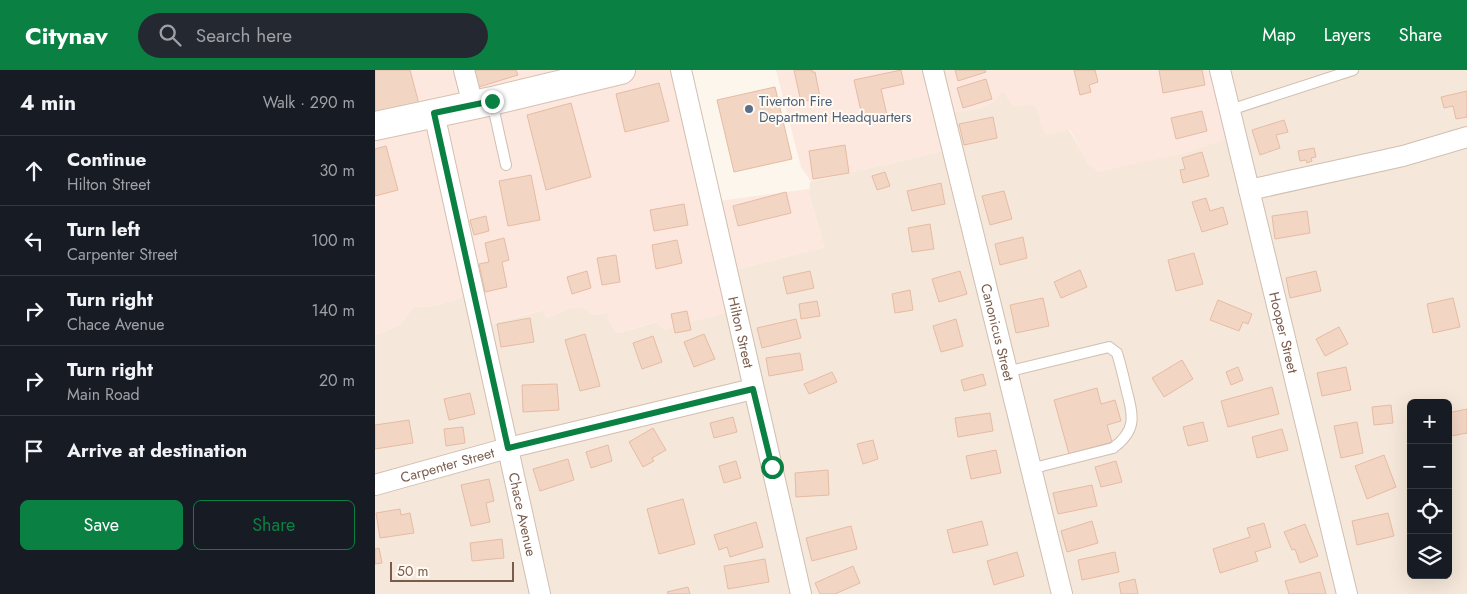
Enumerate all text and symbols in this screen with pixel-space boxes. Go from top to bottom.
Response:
search box [138,13,488,58]
text: Citynav [25,18,108,53]
icon: search [156,21,184,49]
text: Search here [196,22,292,49]
text: Map [1262,22,1296,48]
text: Layers [1324,22,1371,48]
text: Share [1399,22,1442,48]
text: 4 min [20,88,76,118]
route end [481,90,504,113]
text: Walk · 290 m [263,91,355,114]
place label: Tiverton Fire Department Headquarters [759,91,912,127]
marker: Tiverton Fire Department Headquarters [743,103,755,115]
text: Continue [67,146,146,173]
icon: ahead [20,157,48,185]
text: 30 m [319,159,355,182]
text: Hilton Street [67,173,150,196]
text: Turn left [67,216,140,243]
icon: left [20,227,48,255]
text: 100 m [311,229,355,252]
text: Carpenter Street [67,243,177,266]
street label: Canonicus Street [976,281,1019,384]
text: Turn right [67,286,153,313]
street label: Hooper Street [1264,290,1303,376]
street label: Hilton Street [723,294,759,371]
icon: right [20,297,48,325]
text: 140 m [312,299,355,322]
text: Chace Avenue [67,313,165,336]
text: Turn right [67,356,153,383]
icon: right [20,367,48,395]
text: 20 m [319,369,355,392]
text: Main Road [67,383,140,406]
map controls [1407,399,1452,579]
button: + [1407,399,1452,444]
icon: arrive [20,437,48,465]
text: Arrive at destination [67,437,247,464]
street label: Carpenter Street [398,442,497,488]
button: − [1407,444,1452,489]
route start [761,456,784,479]
street label: Chace Avenue [503,470,541,558]
button: locate [1407,489,1452,534]
button: Save [20,500,183,550]
button: Share [193,500,355,550]
button: layers [1407,534,1452,579]
scale bar [390,559,514,582]
text: 50 m [397,561,428,581]

